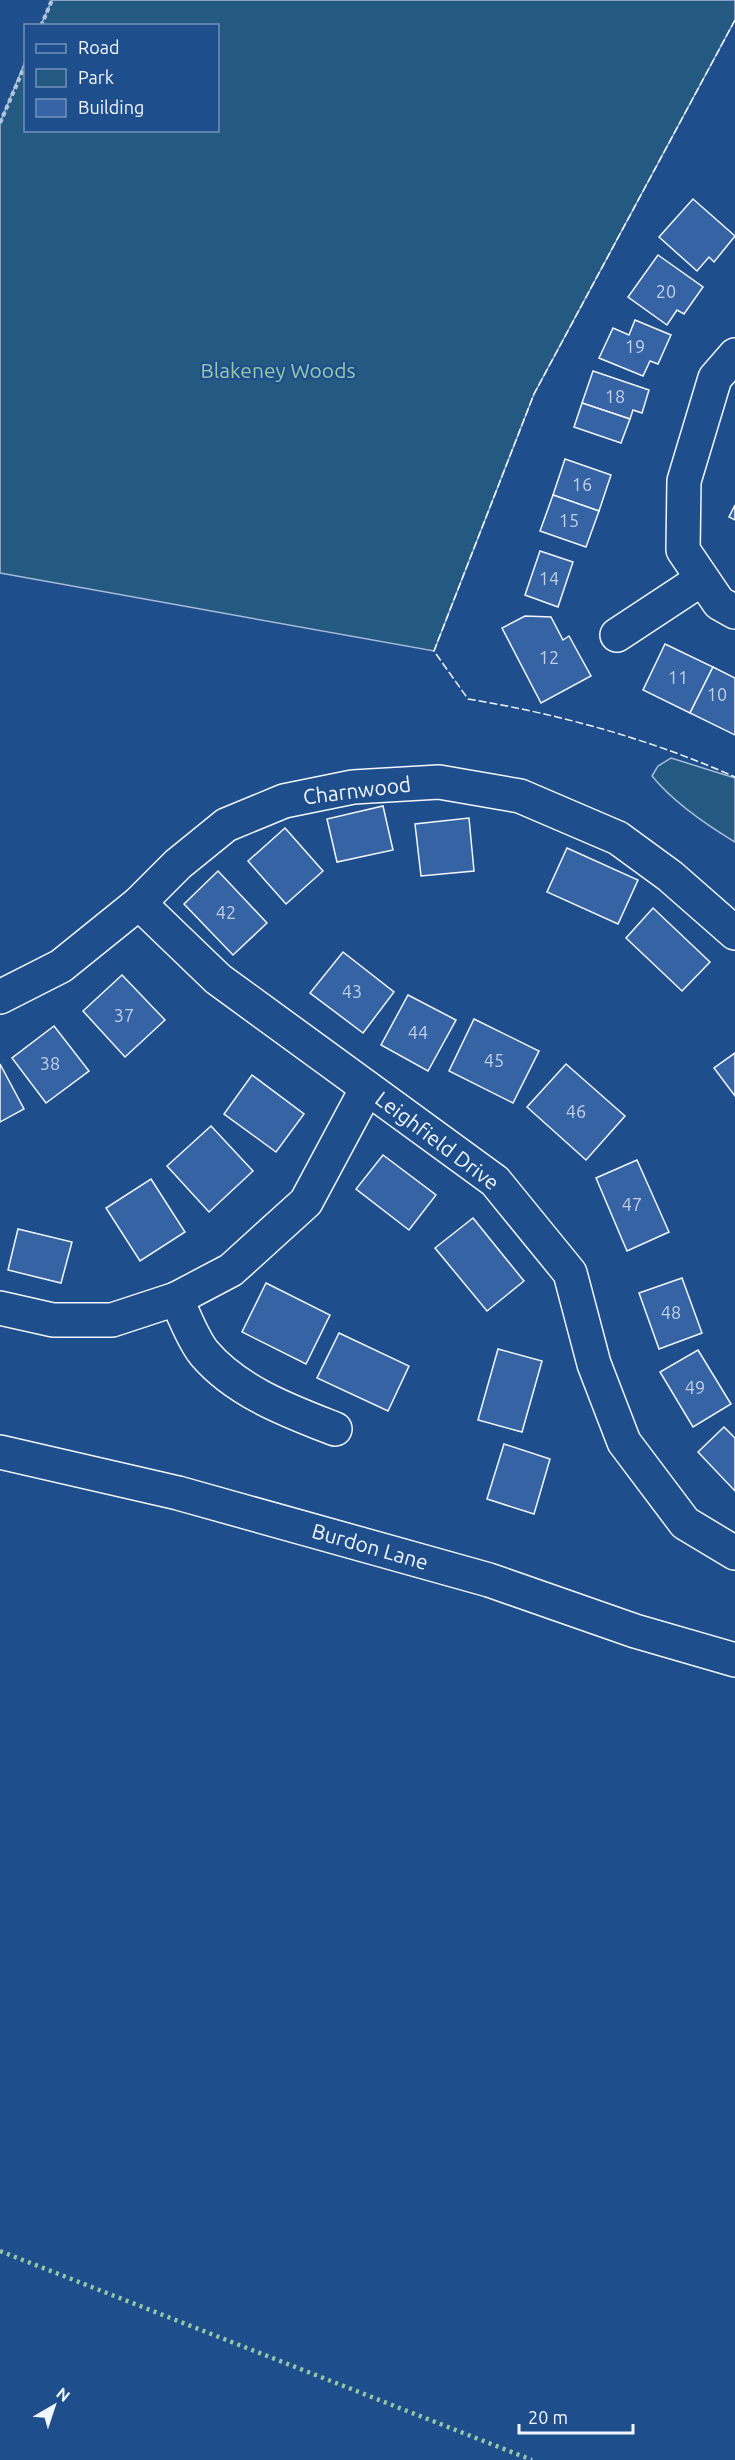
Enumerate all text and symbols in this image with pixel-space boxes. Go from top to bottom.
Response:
legend [24,24,219,132]
text: Road [78,37,120,57]
text: Park [78,67,114,87]
text: Building [78,97,144,117]
house number: 20 [656,281,676,301]
house number: 19 [625,336,645,356]
park label: Blakeney Woods [200,358,356,382]
house number: 18 [605,386,625,406]
house number: 16 [572,474,592,494]
house number: 15 [559,510,579,530]
house number: 14 [539,568,559,588]
house number: 12 [539,647,559,667]
house number: 11 [668,667,688,687]
house number: 10 [707,684,727,704]
street label: Charnwood [301,771,412,809]
house number: 42 [216,902,236,922]
house number: 43 [342,981,362,1001]
house number: 37 [114,1005,134,1025]
house number: 44 [408,1022,428,1042]
house number: 45 [484,1050,504,1070]
house number: 38 [40,1053,60,1073]
street label: Leighfield Drive [371,1086,504,1194]
house number: 46 [566,1101,586,1121]
house number: 47 [622,1194,642,1214]
house number: 48 [661,1302,681,1322]
house number: 49 [685,1377,705,1397]
street label: Burdon Lane [309,1518,431,1574]
north arrow [24,2376,84,2436]
text: N [53,2384,74,2405]
scale bar [519,2397,633,2435]
text: 20 m [528,2407,568,2427]

